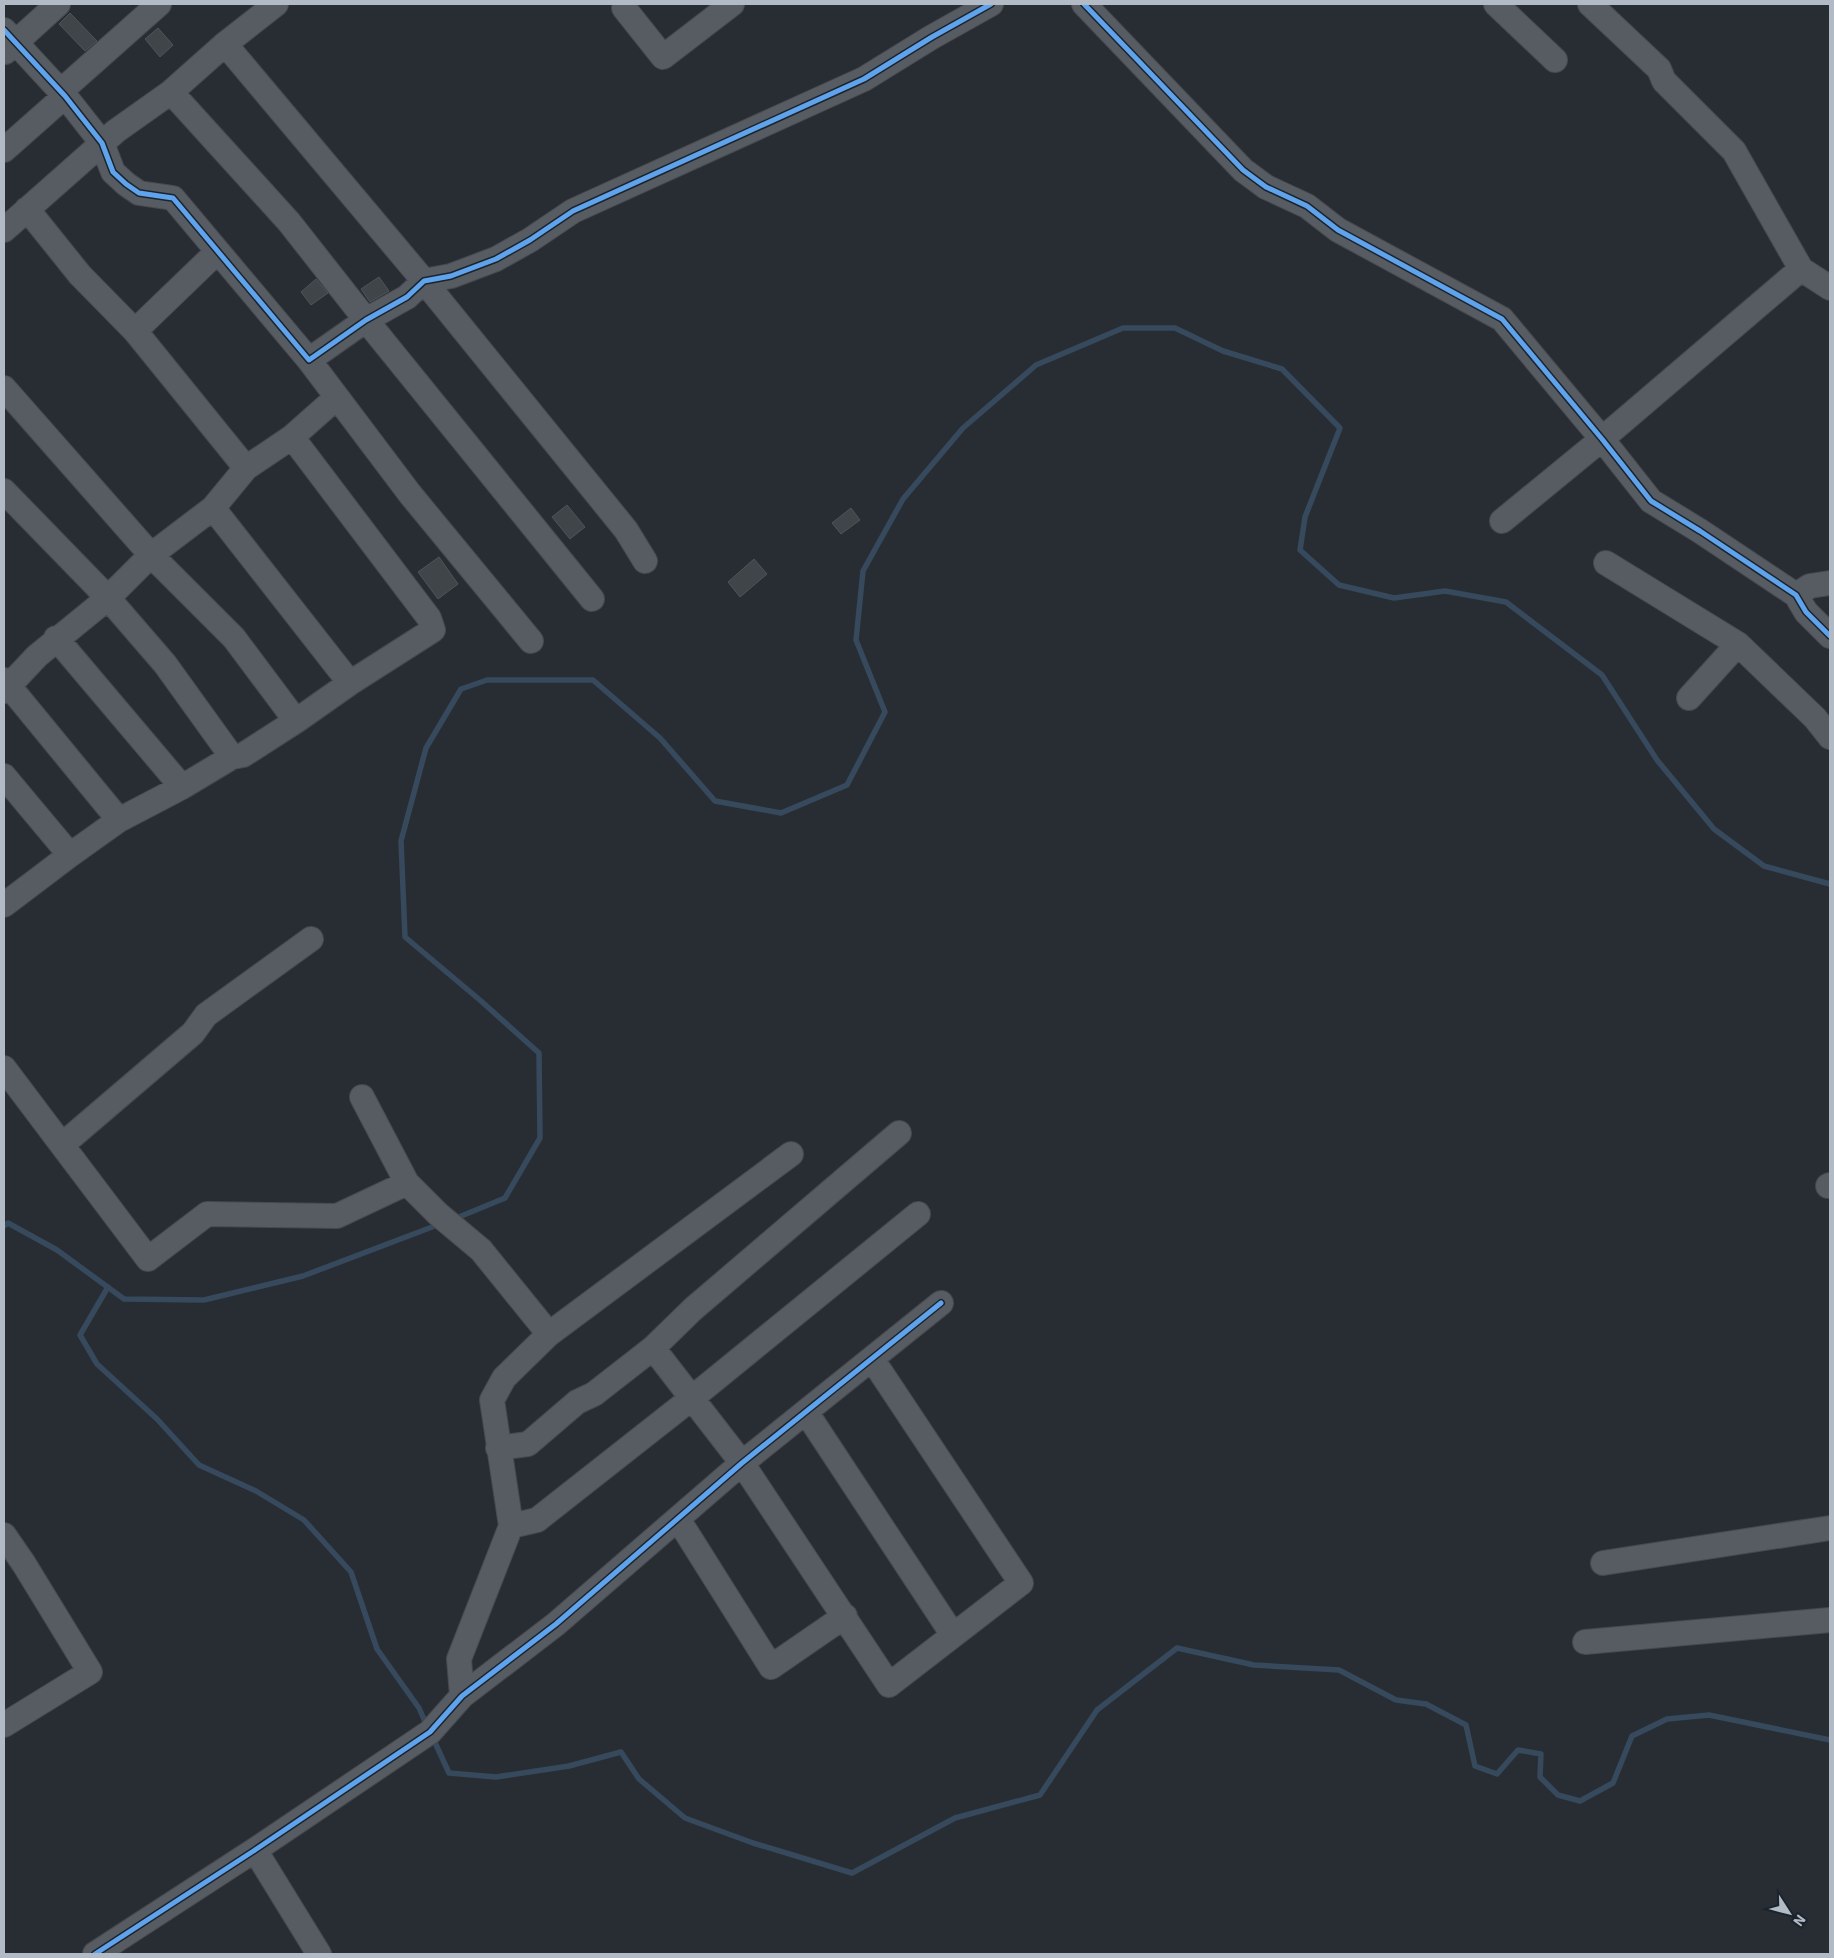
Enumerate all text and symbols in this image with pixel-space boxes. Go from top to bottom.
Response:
north arrow [1764,1888,1814,1938]
text: N [1789,1911,1810,1930]

